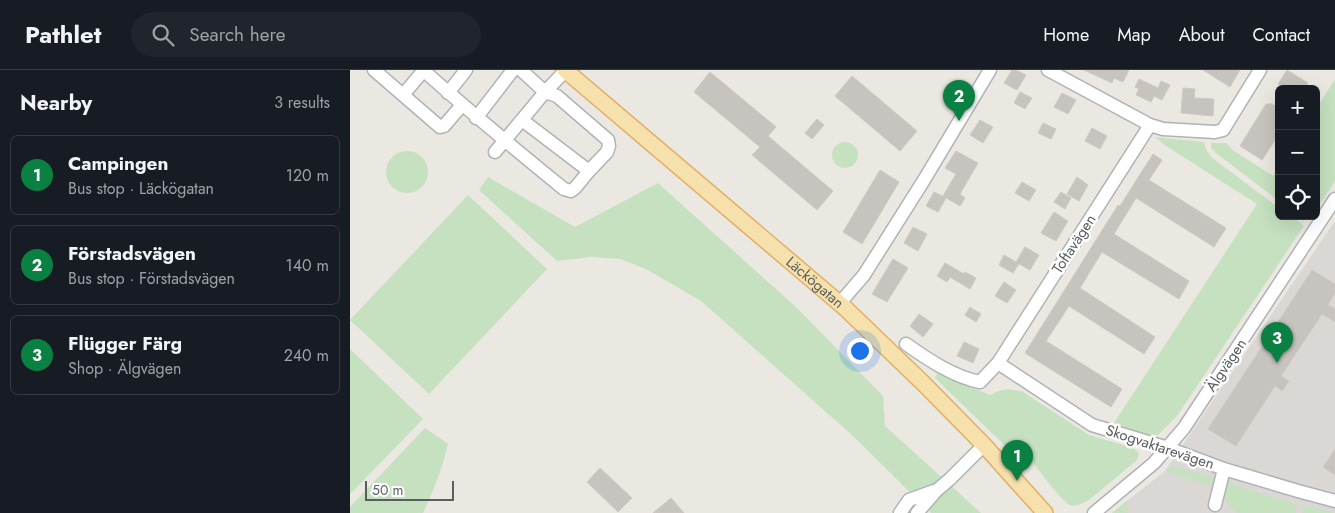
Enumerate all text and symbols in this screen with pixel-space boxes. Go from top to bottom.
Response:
search box [131,12,481,57]
text: Pathlet [25,17,101,52]
icon: search [149,21,177,49]
text: Search here [189,21,285,48]
text: Home [1043,22,1089,48]
text: Map [1117,22,1151,48]
text: About [1179,22,1224,48]
text: Contact [1252,22,1310,48]
pin: 2 [943,80,975,121]
map controls [1275,85,1320,220]
button: + [1275,85,1320,130]
text: Nearby [20,88,92,118]
text: 3 results [274,91,330,114]
button: − [1275,130,1320,175]
text: Campingen [68,150,168,177]
text: 1 [33,164,41,187]
text: 120 m [286,164,329,187]
button: locate [1275,175,1320,220]
text: Bus stop · Läckögatan [68,177,214,200]
street label: Toftavägen [1047,210,1101,278]
text: Förstadsvägen [68,240,196,267]
street label: Läckögatan [781,251,849,314]
text: 2 [32,254,42,277]
text: 140 m [286,254,329,277]
text: Bus stop · Förstadsvägen [68,267,235,290]
pin: 3 [1261,322,1293,363]
text: Flügger Färg [68,330,182,357]
street label: Älgvägen [1200,334,1252,396]
your location [847,338,873,364]
text: 3 [32,344,42,367]
text: 240 m [284,344,329,367]
text: Shop · Älgvägen [68,357,181,380]
street label: Skogvaktarevägen [1103,419,1217,475]
pin: 1 [1001,440,1033,481]
scale bar [365,478,454,501]
text: 50 m [372,480,403,500]

